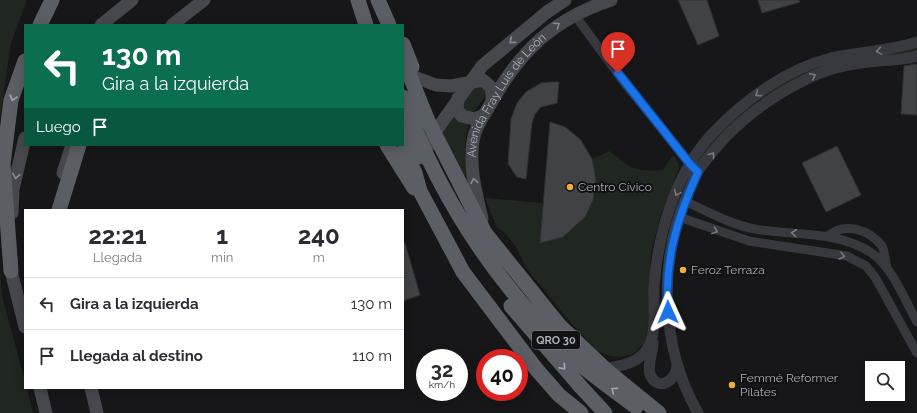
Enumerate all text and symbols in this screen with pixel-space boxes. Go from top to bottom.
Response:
one-way arrow [553,22,560,30]
street label: Avenida Fray Luis de León [465,30,549,158]
pin [601,32,635,73]
one-way arrow [509,36,516,43]
icon: arrive [607,38,629,60]
text: 130 m [102,39,181,72]
icon: left [36,40,88,92]
one-way arrow [876,46,882,54]
text: Gira a la izquierda [102,73,249,94]
one-way arrow [809,73,817,81]
one-way arrow [756,89,763,96]
one-way arrow [9,95,17,101]
icon: arrive [89,116,111,138]
text: Luego [36,118,81,136]
one-way arrow [707,152,714,159]
one-way arrow [12,172,21,179]
one-way arrow [470,178,478,184]
place label: Centro Cívico [578,180,652,194]
marker: Centro Cívico [565,182,575,192]
one-way arrow [674,188,682,196]
text: 22:21 [88,221,147,250]
text: 1 [216,221,228,250]
text: 240 [298,221,340,250]
one-way arrow [712,226,719,234]
one-way arrow [791,229,797,238]
text: Llegada [93,250,142,265]
text: min [211,250,233,265]
text: m [313,250,325,265]
one-way arrow [839,251,846,259]
place label: Feroz Terraza [691,263,765,277]
marker: Feroz Terraza [678,265,688,275]
position arrow [647,291,689,333]
icon: left [36,293,58,315]
text: Gira a la izquierda [70,295,199,313]
text: 130 m [351,295,392,313]
road number: QRO 30 [532,331,580,349]
icon: arrive [36,345,58,367]
text: Llegada al destino [70,347,203,365]
text: 110 m [352,347,392,365]
speed limit sign: 40 [476,349,528,401]
text: 32 [431,358,453,382]
map controls [865,361,905,401]
button: search [865,361,905,401]
one-way arrow [558,362,565,369]
place label: Femmé Reformer Pilates [740,371,839,399]
text: km/h [429,379,455,390]
marker: Femmé Reformer Pilates [727,380,737,390]
one-way arrow [611,388,618,395]

